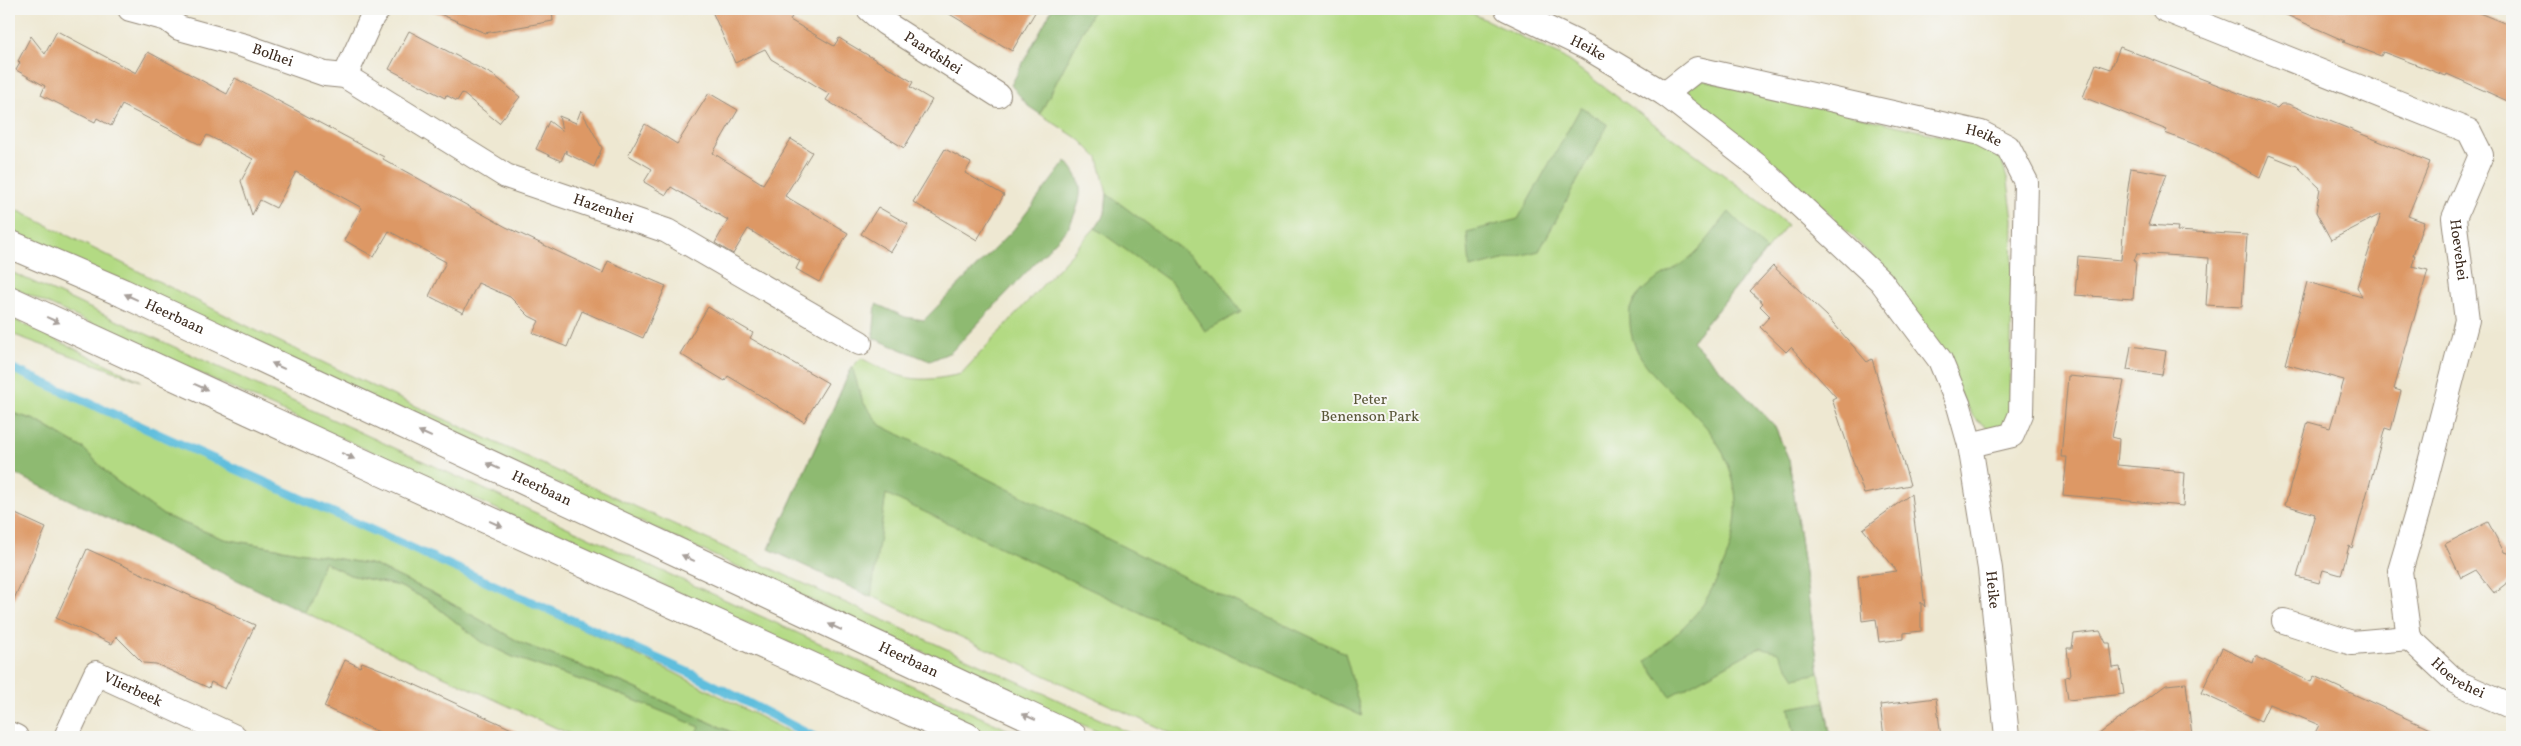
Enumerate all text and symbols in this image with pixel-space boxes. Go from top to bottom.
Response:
street label: Paardshei [900,27,966,80]
street label: Heike [1566,30,1610,67]
street label: Bolhei [249,39,296,73]
street label: Heike [1963,119,2006,153]
street label: Hazenhei [570,189,637,229]
street label: Hoevehei [2444,218,2472,282]
one-way arrow [123,293,138,301]
street label: Heerbaan [141,294,208,340]
one-way arrow [46,316,60,324]
one-way arrow [271,361,285,369]
one-way arrow [194,383,208,391]
park label: Peter Benenson Park [1321,390,1419,428]
one-way arrow [418,430,432,438]
one-way arrow [341,452,355,460]
one-way arrow [486,462,500,470]
street label: Heerbaan [508,466,575,512]
one-way arrow [489,520,503,528]
one-way arrow [681,554,695,562]
street label: Heike [1980,570,2004,610]
one-way arrow [828,623,842,631]
street label: Heerbaan [875,637,942,683]
street label: Hoevehei [2426,653,2488,704]
street label: Vlierbeek [100,667,166,713]
one-way arrow [1022,712,1036,720]

